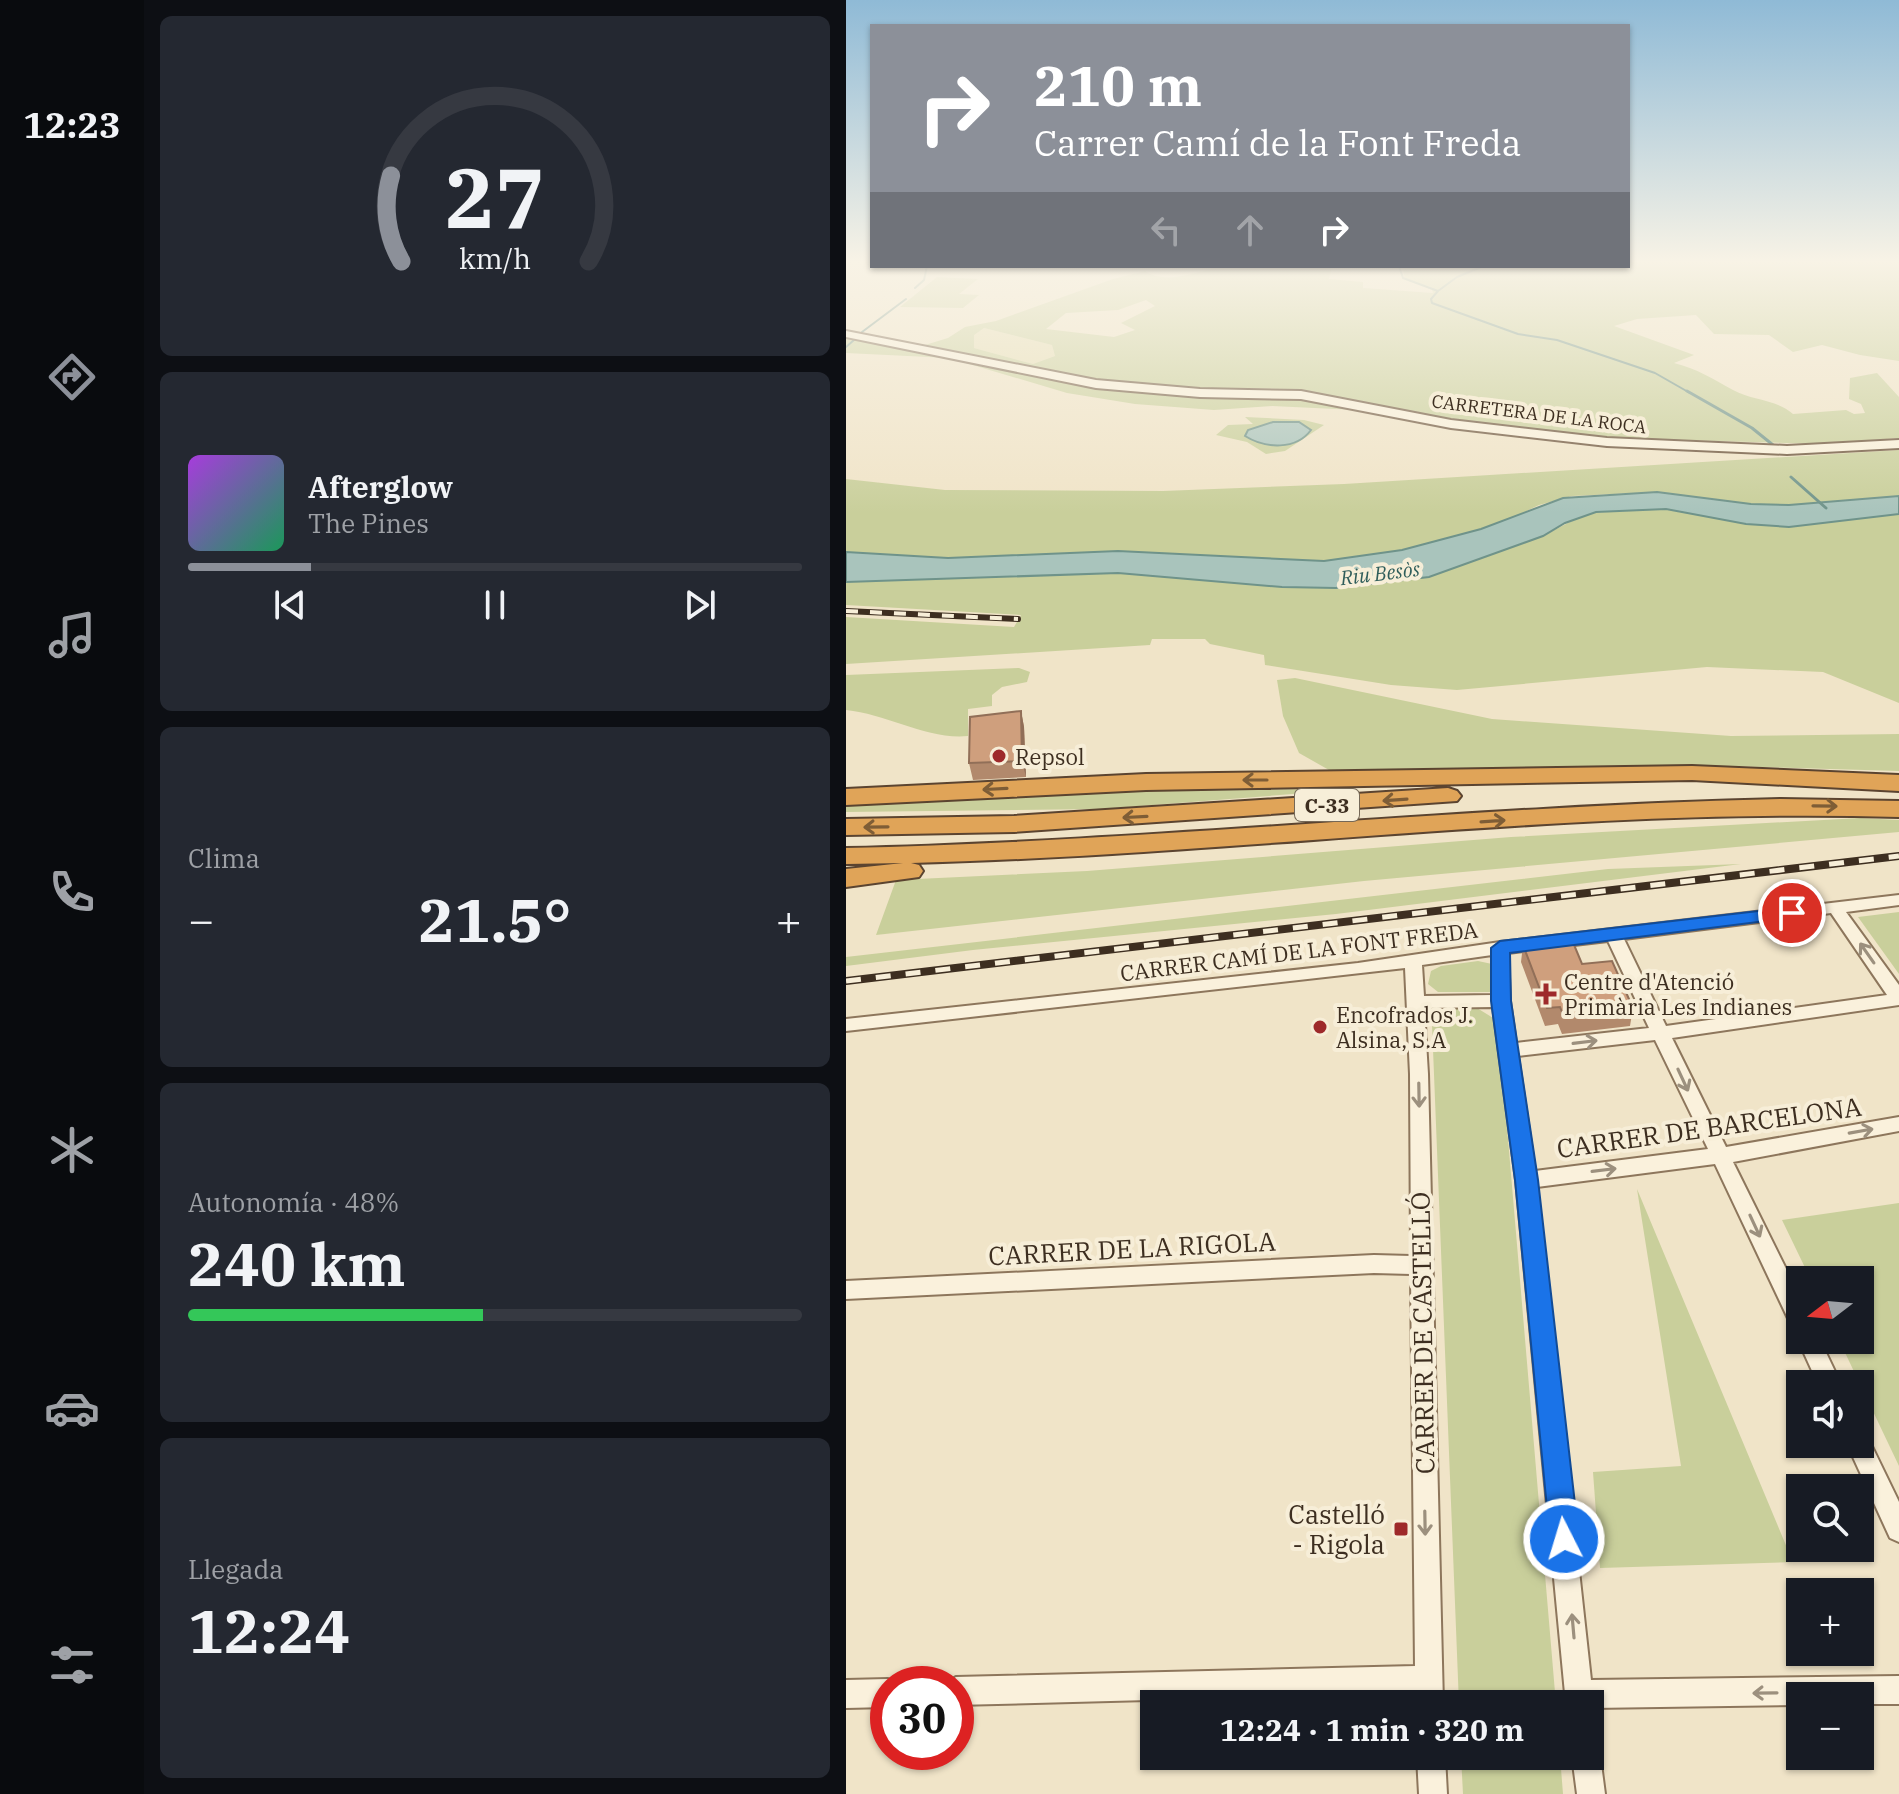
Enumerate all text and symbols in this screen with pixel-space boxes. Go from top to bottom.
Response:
text: 210 m [1034,49,1202,121]
icon: right [902,56,1006,160]
text: 12:23 [23,101,121,148]
text: Carrer Camí de la Font Freda [1034,119,1521,166]
text: 27 [445,142,545,250]
icon: left [1144,208,1188,252]
icon: ahead [1228,208,1272,252]
icon: right [1312,208,1356,252]
text: km/h [459,240,531,277]
icon: directions [44,349,100,405]
street label: CARRETERA DE LA ROCA [1430,389,1648,439]
text: Afterglow [308,467,453,506]
text: The Pines [308,506,429,540]
water label: Riu Besòs [1338,555,1422,591]
icon: previous [268,583,312,627]
icon: pause [473,583,517,627]
icon: next [678,583,722,627]
icon: music [44,607,100,663]
place label: Repsol [1015,742,1084,771]
marker: Repsol [990,747,1008,765]
one-way arrow [1242,772,1269,788]
one-way arrow [982,781,1009,796]
road number: C-33 [1295,789,1359,821]
one-way arrow [1382,793,1409,808]
one-way arrow [1811,798,1838,814]
one-way arrow [1122,810,1149,825]
one-way arrow [1479,813,1506,828]
one-way arrow [863,819,890,835]
text: Clima [188,841,260,875]
icon: phone [44,864,100,920]
pin [1758,879,1826,947]
text: 21.5° [418,880,572,959]
text: − [188,891,214,948]
text: + [776,891,802,948]
icon: arrive [1770,891,1814,935]
street label: CARRER CAMÍ DE LA FONT FREDA [1118,915,1480,987]
one-way arrow [1859,942,1875,964]
place label: Centre d'Atenció Primària Les Indianes [1564,967,1792,1021]
marker: Centre d'Atenció Primària Les Indianes [1535,983,1557,1005]
place label: Encofrados J. Alsina, S.A [1336,1000,1473,1054]
marker: Encofrados J. Alsina, S.A [1311,1018,1329,1036]
one-way arrow [1571,1035,1598,1050]
one-way arrow [1676,1068,1691,1092]
one-way arrow [1411,1081,1427,1108]
street label: CARRER DE BARCELONA [1554,1089,1864,1165]
icon: climate [44,1122,100,1178]
one-way arrow [1848,1123,1873,1138]
one-way arrow [1591,1162,1616,1177]
text: Autonomía · 48% [188,1185,399,1219]
street label: CARRER DE CASTELLÓ [1403,1191,1441,1475]
one-way arrow [1748,1214,1763,1238]
street label: CARRER DE LA RIGOLA [987,1223,1277,1273]
text: 240 km [188,1224,406,1303]
north arrow [1786,1266,1874,1354]
map controls [1786,1266,1874,1770]
button: sound [1786,1370,1874,1458]
icon: car [44,1380,100,1436]
button: search [1786,1474,1874,1562]
place label: Castelló - Rigola [1288,1497,1385,1561]
position arrow [1522,1497,1606,1581]
one-way arrow [1417,1509,1433,1536]
marker: Castelló - Rigola [1392,1520,1410,1538]
text: Llegada [188,1552,283,1586]
button: + [1786,1578,1874,1666]
text: 12:24 [188,1591,350,1670]
one-way arrow [1565,1613,1580,1640]
icon: filters [44,1637,100,1693]
speed limit sign: 30 [870,1666,974,1770]
button: − [1786,1682,1874,1770]
one-way arrow [1752,1685,1779,1700]
text: 12:24 · 1 min · 320 m [1220,1710,1524,1749]

